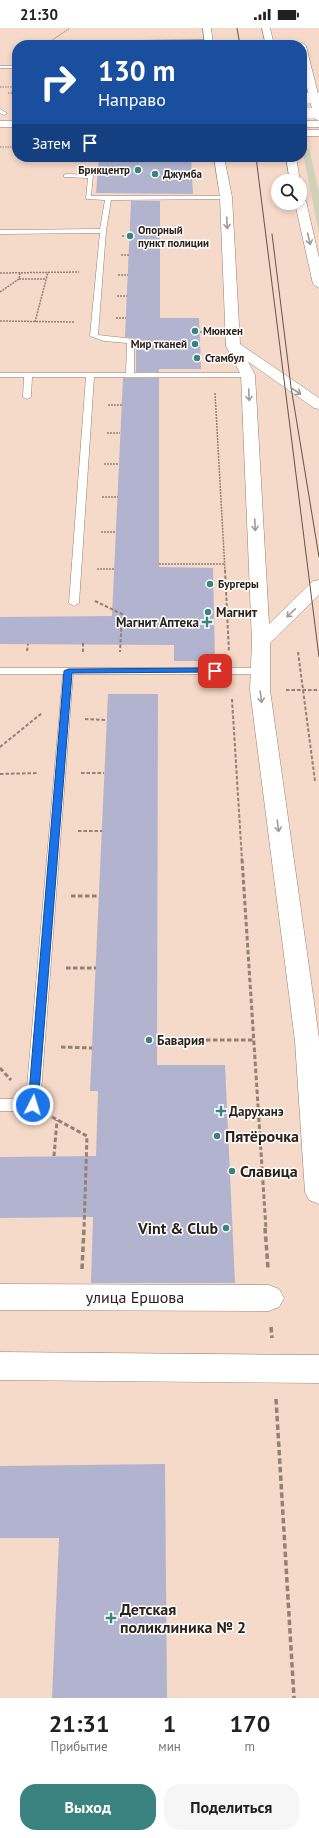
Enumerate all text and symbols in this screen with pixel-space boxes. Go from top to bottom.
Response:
text: 21:30 [20,5,58,24]
text: 130 m [98,52,175,89]
icon: right [32,56,84,108]
text: Направо [98,88,166,111]
icon: arrive [79,132,101,154]
text: Затем [32,134,71,153]
place label: Брикцентр [78,163,130,177]
marker: Брикцентр [133,165,143,175]
place label: Джумба [163,167,202,181]
marker: Джумба [150,169,160,179]
map controls [271,174,307,210]
button: search [271,174,307,210]
one-way arrow [224,216,231,229]
place label: Опорный пункт полиции [138,223,209,250]
marker: Опорный пункт полиции [125,231,135,241]
one-way arrow [305,232,313,245]
place label: Мюнхен [203,324,243,338]
marker: Мюнхен [190,326,200,336]
place label: Мир тканей [131,337,187,351]
marker: Мир тканей [190,339,200,349]
place label: Стамбул [205,351,245,365]
marker: Стамбул [192,353,202,363]
one-way arrow [291,387,302,395]
one-way arrow [245,388,253,401]
one-way arrow [251,518,259,531]
place label: Бургеры [218,577,259,591]
marker: Бургеры [205,579,215,589]
place label: Магнит [216,604,258,621]
marker: Магнит [203,607,213,617]
one-way arrow [286,608,296,617]
place label: Магнит Аптека [116,614,199,631]
marker: Магнит Аптека [202,617,212,627]
pin [198,654,232,688]
icon: arrive [204,660,226,682]
one-way arrow [257,690,265,703]
one-way arrow [275,819,282,832]
place label: Бавария [157,1032,205,1049]
marker: Бавария [144,1035,154,1045]
position arrow [12,1084,54,1126]
place label: Даруханэ [229,1103,284,1120]
marker: Даруханэ [216,1106,226,1116]
place label: Пятёрочка [225,1126,299,1146]
marker: Пятёрочка [212,1131,222,1141]
place label: Славица [240,1161,298,1181]
marker: Славица [227,1166,237,1176]
place label: Vint & Club [137,1218,218,1238]
marker: Vint & Club [221,1223,231,1233]
street label: улица Ершова [86,1287,184,1307]
place label: Детская поликлиника № 2 [120,1599,246,1637]
marker: Детская поликлиника № 2 [105,1612,117,1624]
text: 21:31 [49,1708,110,1739]
text: 1 [163,1708,176,1739]
text: 170 [229,1708,270,1739]
text: Прибытие [51,1738,108,1755]
text: мин [158,1738,181,1755]
text: m [245,1738,255,1755]
button: Выход [20,1784,156,1830]
button: Поделиться [164,1784,299,1830]

